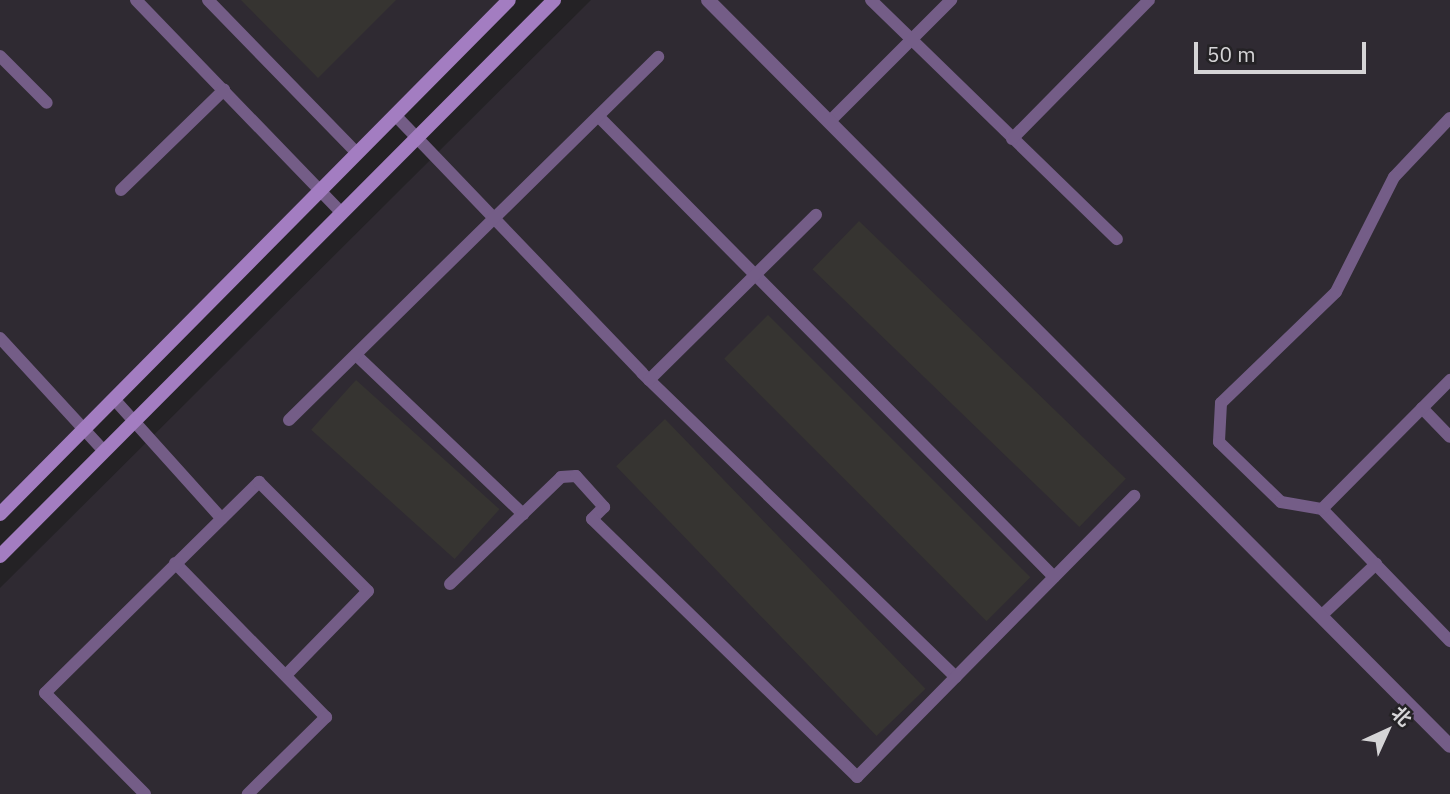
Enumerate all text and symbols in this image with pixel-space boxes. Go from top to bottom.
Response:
scale bar [1198,28,1370,72]
text: 50 m [1207,40,1256,68]
north arrow [1352,696,1422,766]
text: 北 [1387,701,1417,731]

